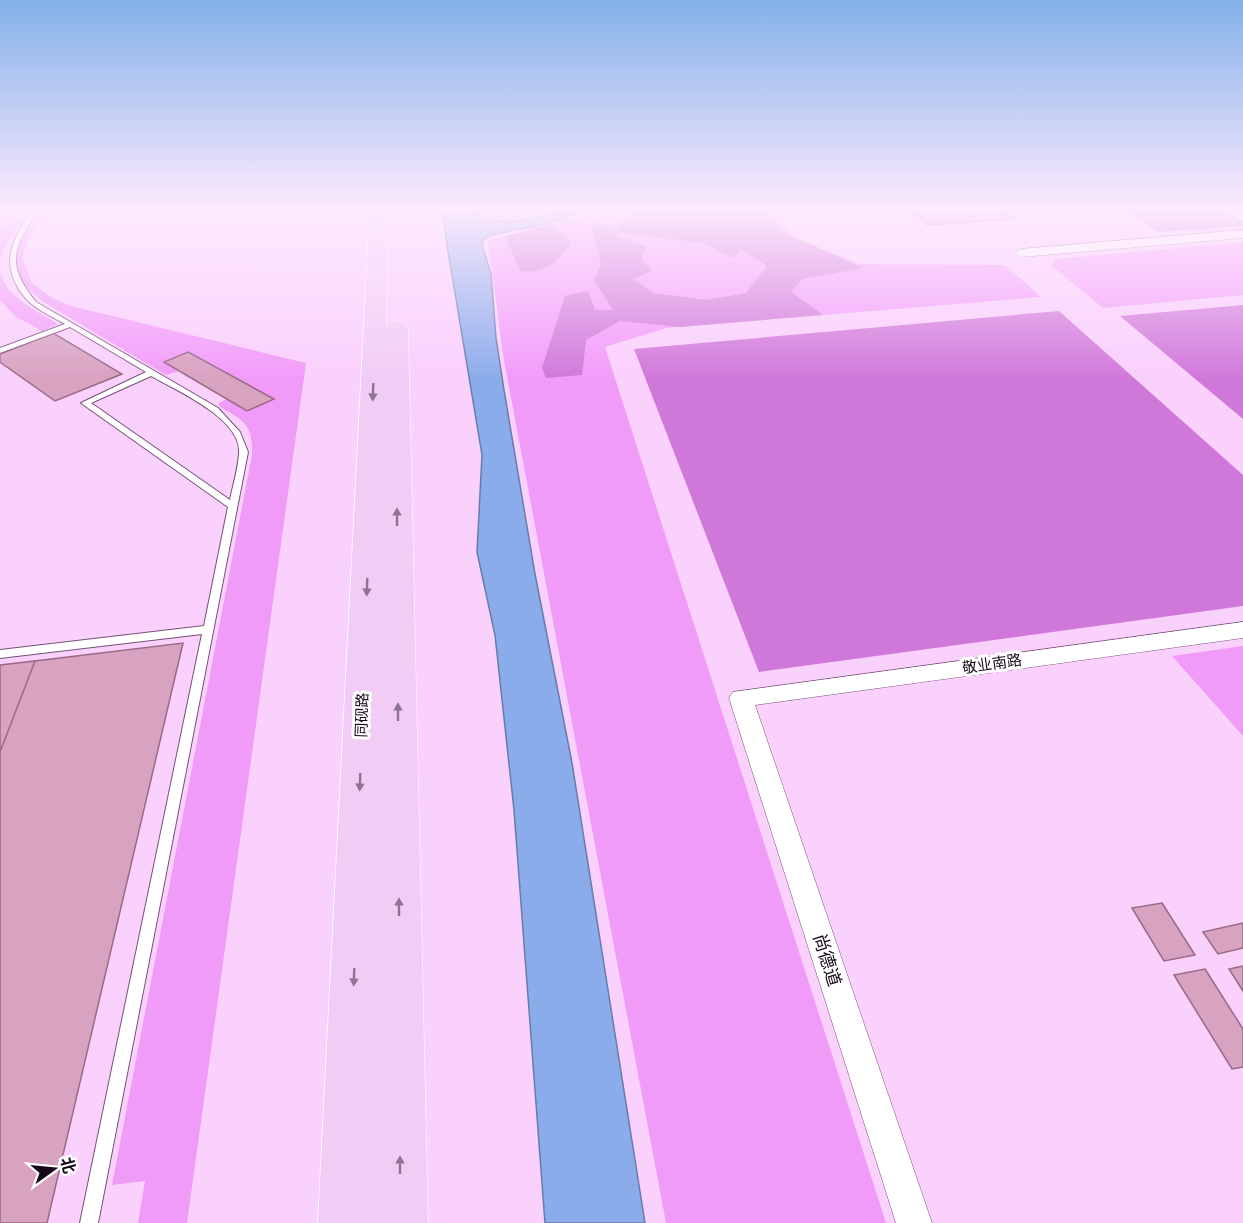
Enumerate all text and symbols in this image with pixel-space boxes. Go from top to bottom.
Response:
one-way arrow [368,383,378,402]
one-way arrow [392,507,402,526]
one-way arrow [362,578,371,597]
street label: 敬业南路 [961,651,1023,676]
street label: 同砚路 [352,692,371,738]
one-way arrow [393,702,403,721]
one-way arrow [356,773,365,792]
one-way arrow [394,897,404,916]
street label: 尚德道 [809,931,846,989]
one-way arrow [349,967,358,986]
north arrow [24,1139,84,1199]
text: 北 [58,1155,79,1175]
one-way arrow [395,1155,405,1174]

